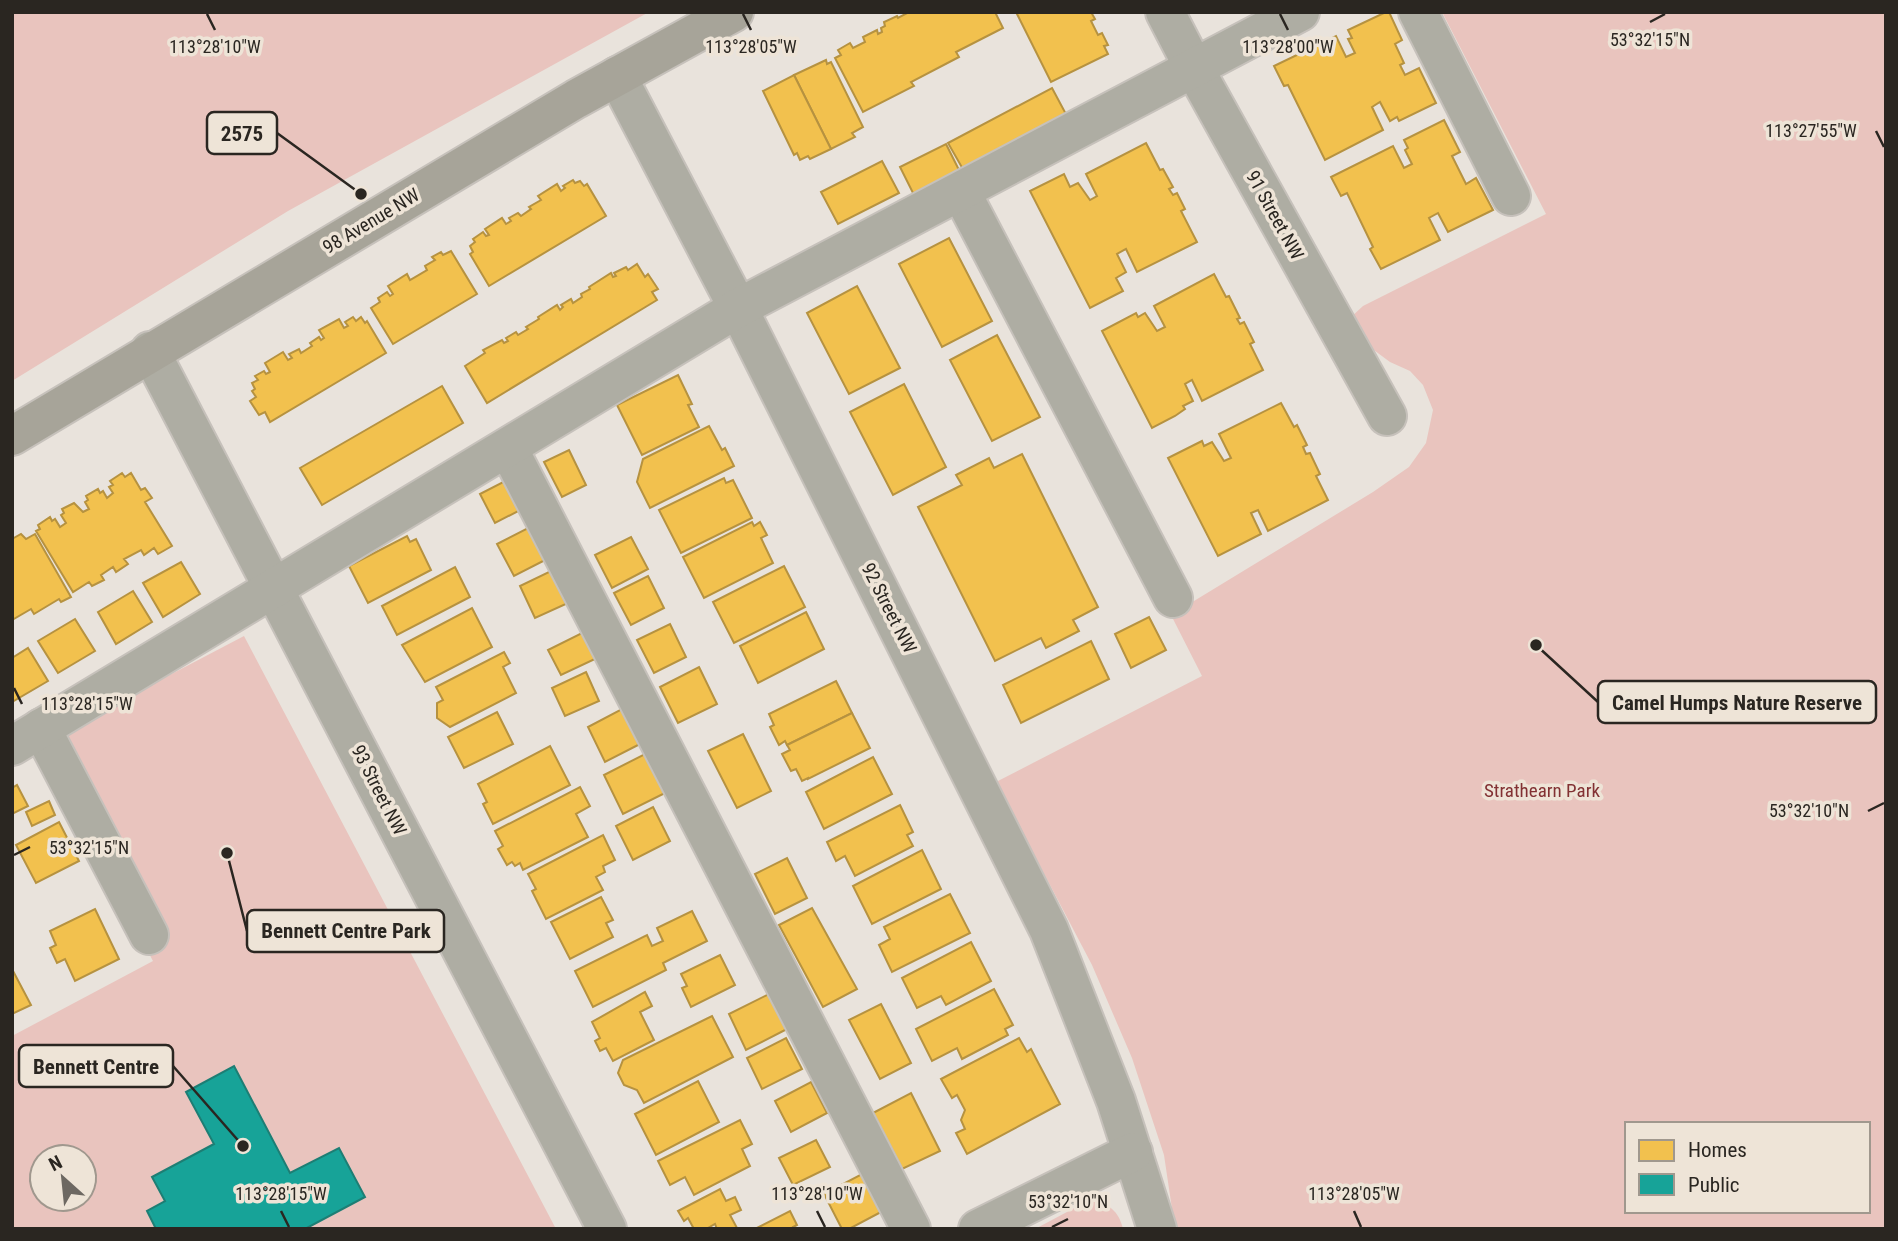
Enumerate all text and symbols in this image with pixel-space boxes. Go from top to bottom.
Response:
text: 53°32'15"N [1610,29,1690,50]
text: 113°28'10"W [169,36,261,57]
text: 113°28'05"W [705,36,797,57]
text: 113°28'00"W [1242,36,1334,57]
callout: 2575 [207,112,277,154]
text: 113°27'55"W [1765,120,1857,141]
text: 2575 [221,122,263,146]
street label: 91 Street NW [1241,166,1309,264]
street label: 98 Avenue NW [319,183,423,259]
street label: 92 Street NW [856,559,922,657]
callout: Camel Humps Nature Reserve [1598,681,1876,723]
text: Camel Humps Nature Reserve [1612,691,1862,715]
text: 113°28'15"W [41,693,133,714]
street label: 93 Street NW [346,741,412,839]
park label: Strathearn Park [1484,779,1600,802]
text: 53°32'10"N [1769,800,1849,821]
text: 53°32'15"N [49,837,129,858]
callout: Bennett Centre Park [247,910,444,952]
text: Bennett Centre Park [261,919,432,943]
callout: Bennett Centre [19,1045,173,1087]
text: Bennett Centre [33,1055,159,1079]
legend [1625,1122,1870,1213]
text: Homes [1688,1138,1747,1162]
north arrow [28,1143,98,1213]
text: N [45,1150,66,1176]
text: Public [1688,1173,1740,1197]
text: 113°28'15"W [235,1183,327,1204]
text: 113°28'10"W [771,1183,863,1204]
text: 113°28'05"W [1308,1183,1400,1204]
text: 53°32'10"N [1028,1191,1108,1212]

